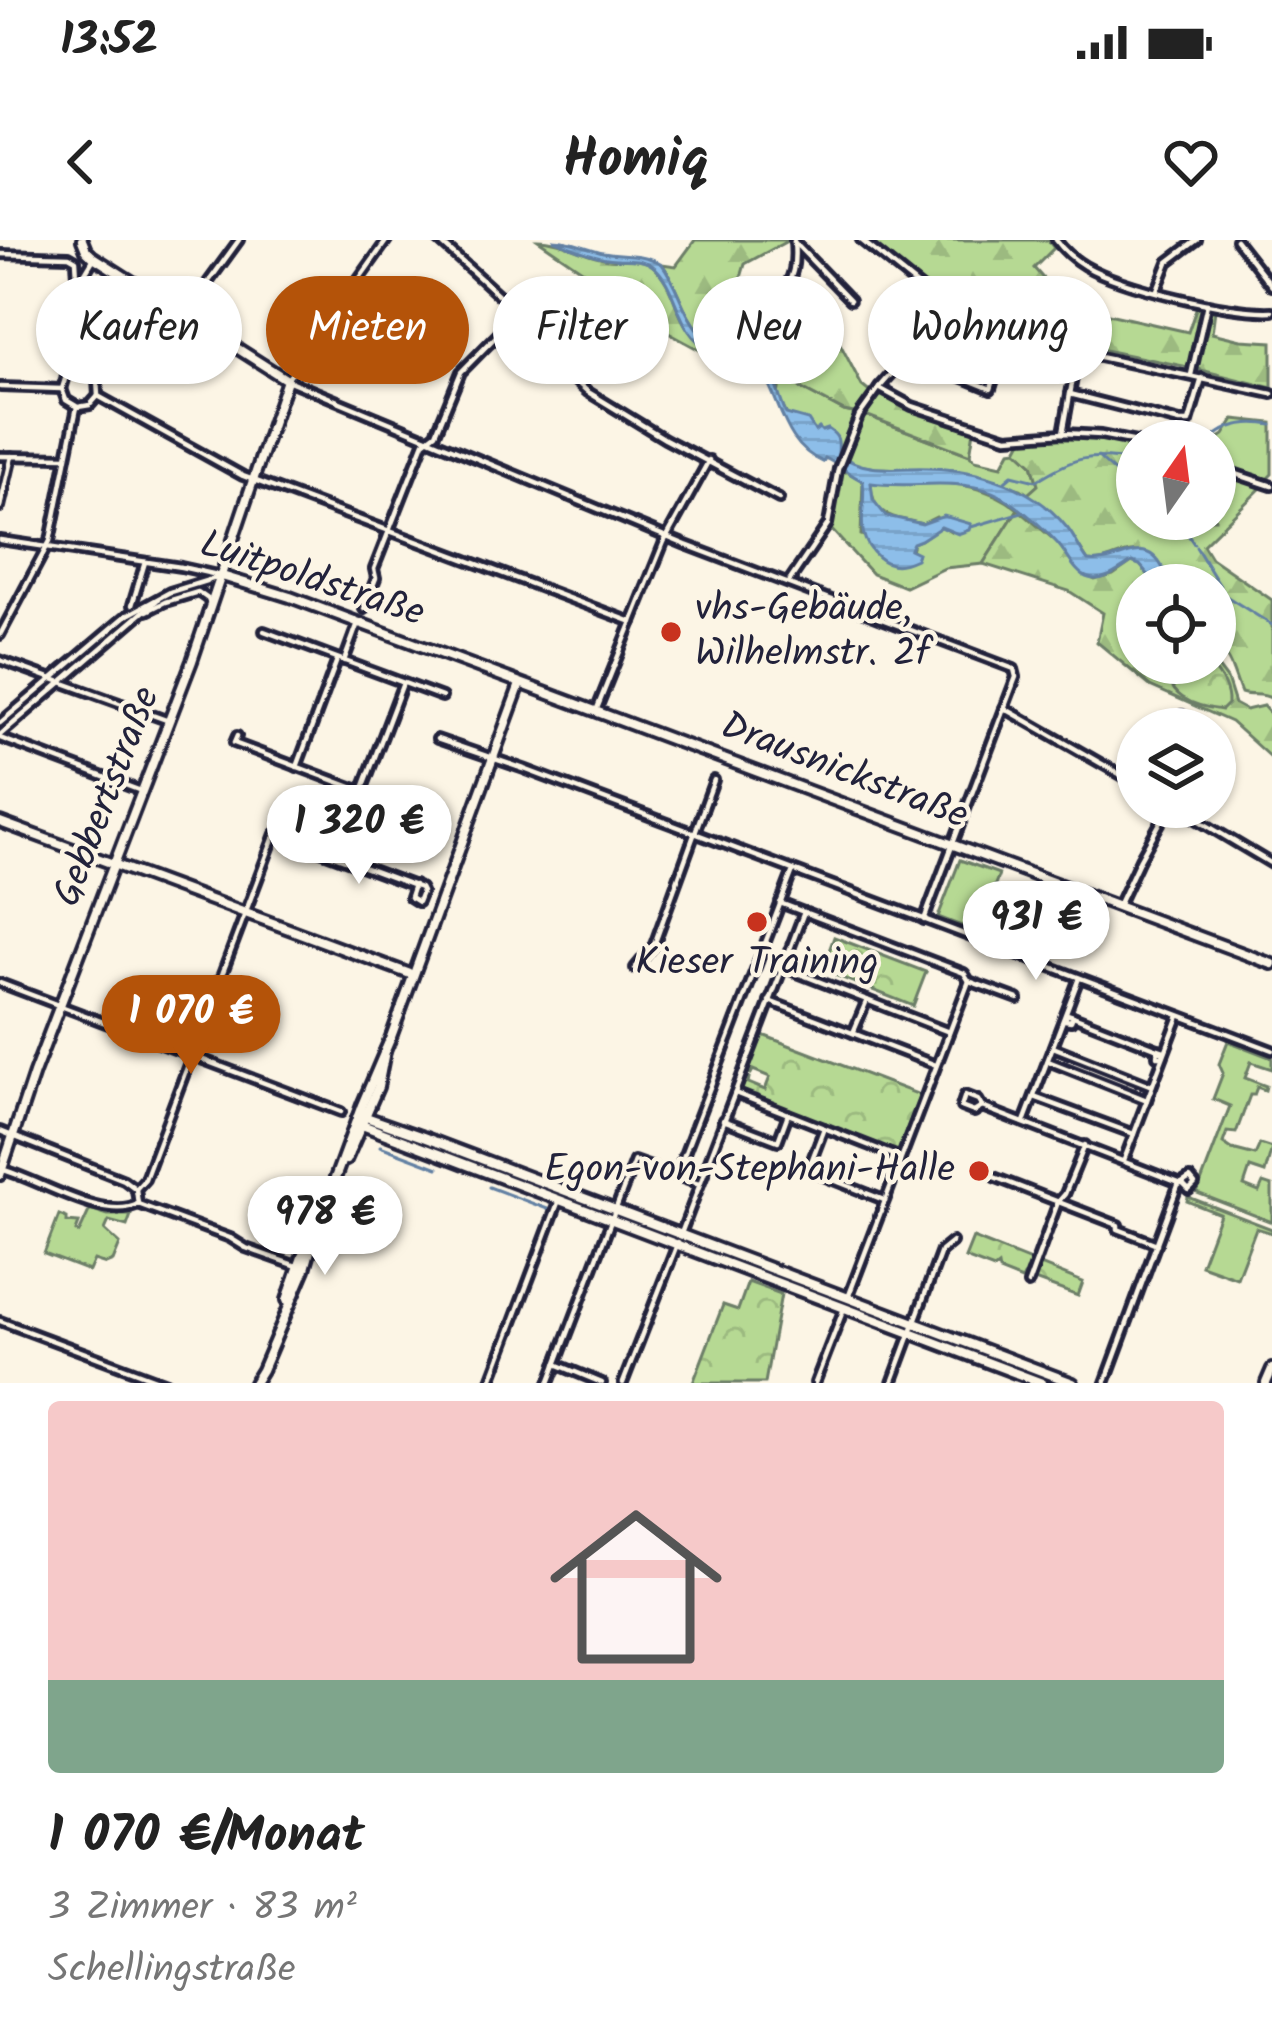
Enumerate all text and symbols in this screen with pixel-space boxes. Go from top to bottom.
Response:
text: 13:52 [60,6,158,78]
text: Homiq [563,119,709,205]
icon: back [48,129,114,195]
icon: heart [1158,129,1224,195]
chip: Kaufen [36,276,242,384]
chip: Mieten [266,276,469,384]
chip: Filter [493,276,669,384]
chip: Neu [693,276,844,384]
chip: Wohnung [868,276,1112,384]
north arrow [1116,420,1236,540]
map controls [1116,420,1236,828]
street label: Luitpoldstraße [192,515,432,645]
button: locate [1116,564,1236,684]
place label: vhs-Gebäude, Wilhelmstr. 2f [695,579,934,686]
marker: vhs-Gebäude, Wilhelmstr. 2f [658,619,684,645]
street label: Gebbertstraße [38,678,178,916]
street label: Drausnickstraße [711,696,977,848]
button: layers [1116,708,1236,828]
pin: 1 320 € [248,785,470,887]
text: 1 320 € [294,793,424,855]
pin: 931 € [952,881,1120,983]
text: 931 € [990,889,1082,951]
marker: Kieser Training [744,909,770,935]
place label: Kieser Training [635,933,879,995]
pin: 1 070 € [80,975,302,1077]
text: 1 070 € [129,983,253,1045]
place label: Egon-von-Stephani-Halle [544,1140,955,1202]
marker: Egon-von-Stephani-Halle [966,1158,992,1184]
pin: 978 € [241,1176,409,1278]
text: 978 € [275,1184,375,1246]
icon: home [528,1479,744,1695]
text: 1 070 €/Monat [48,1797,365,1878]
text: 3 Zimmer · 83 m² [48,1878,357,1940]
text: Schellingstraße [48,1940,296,2002]

